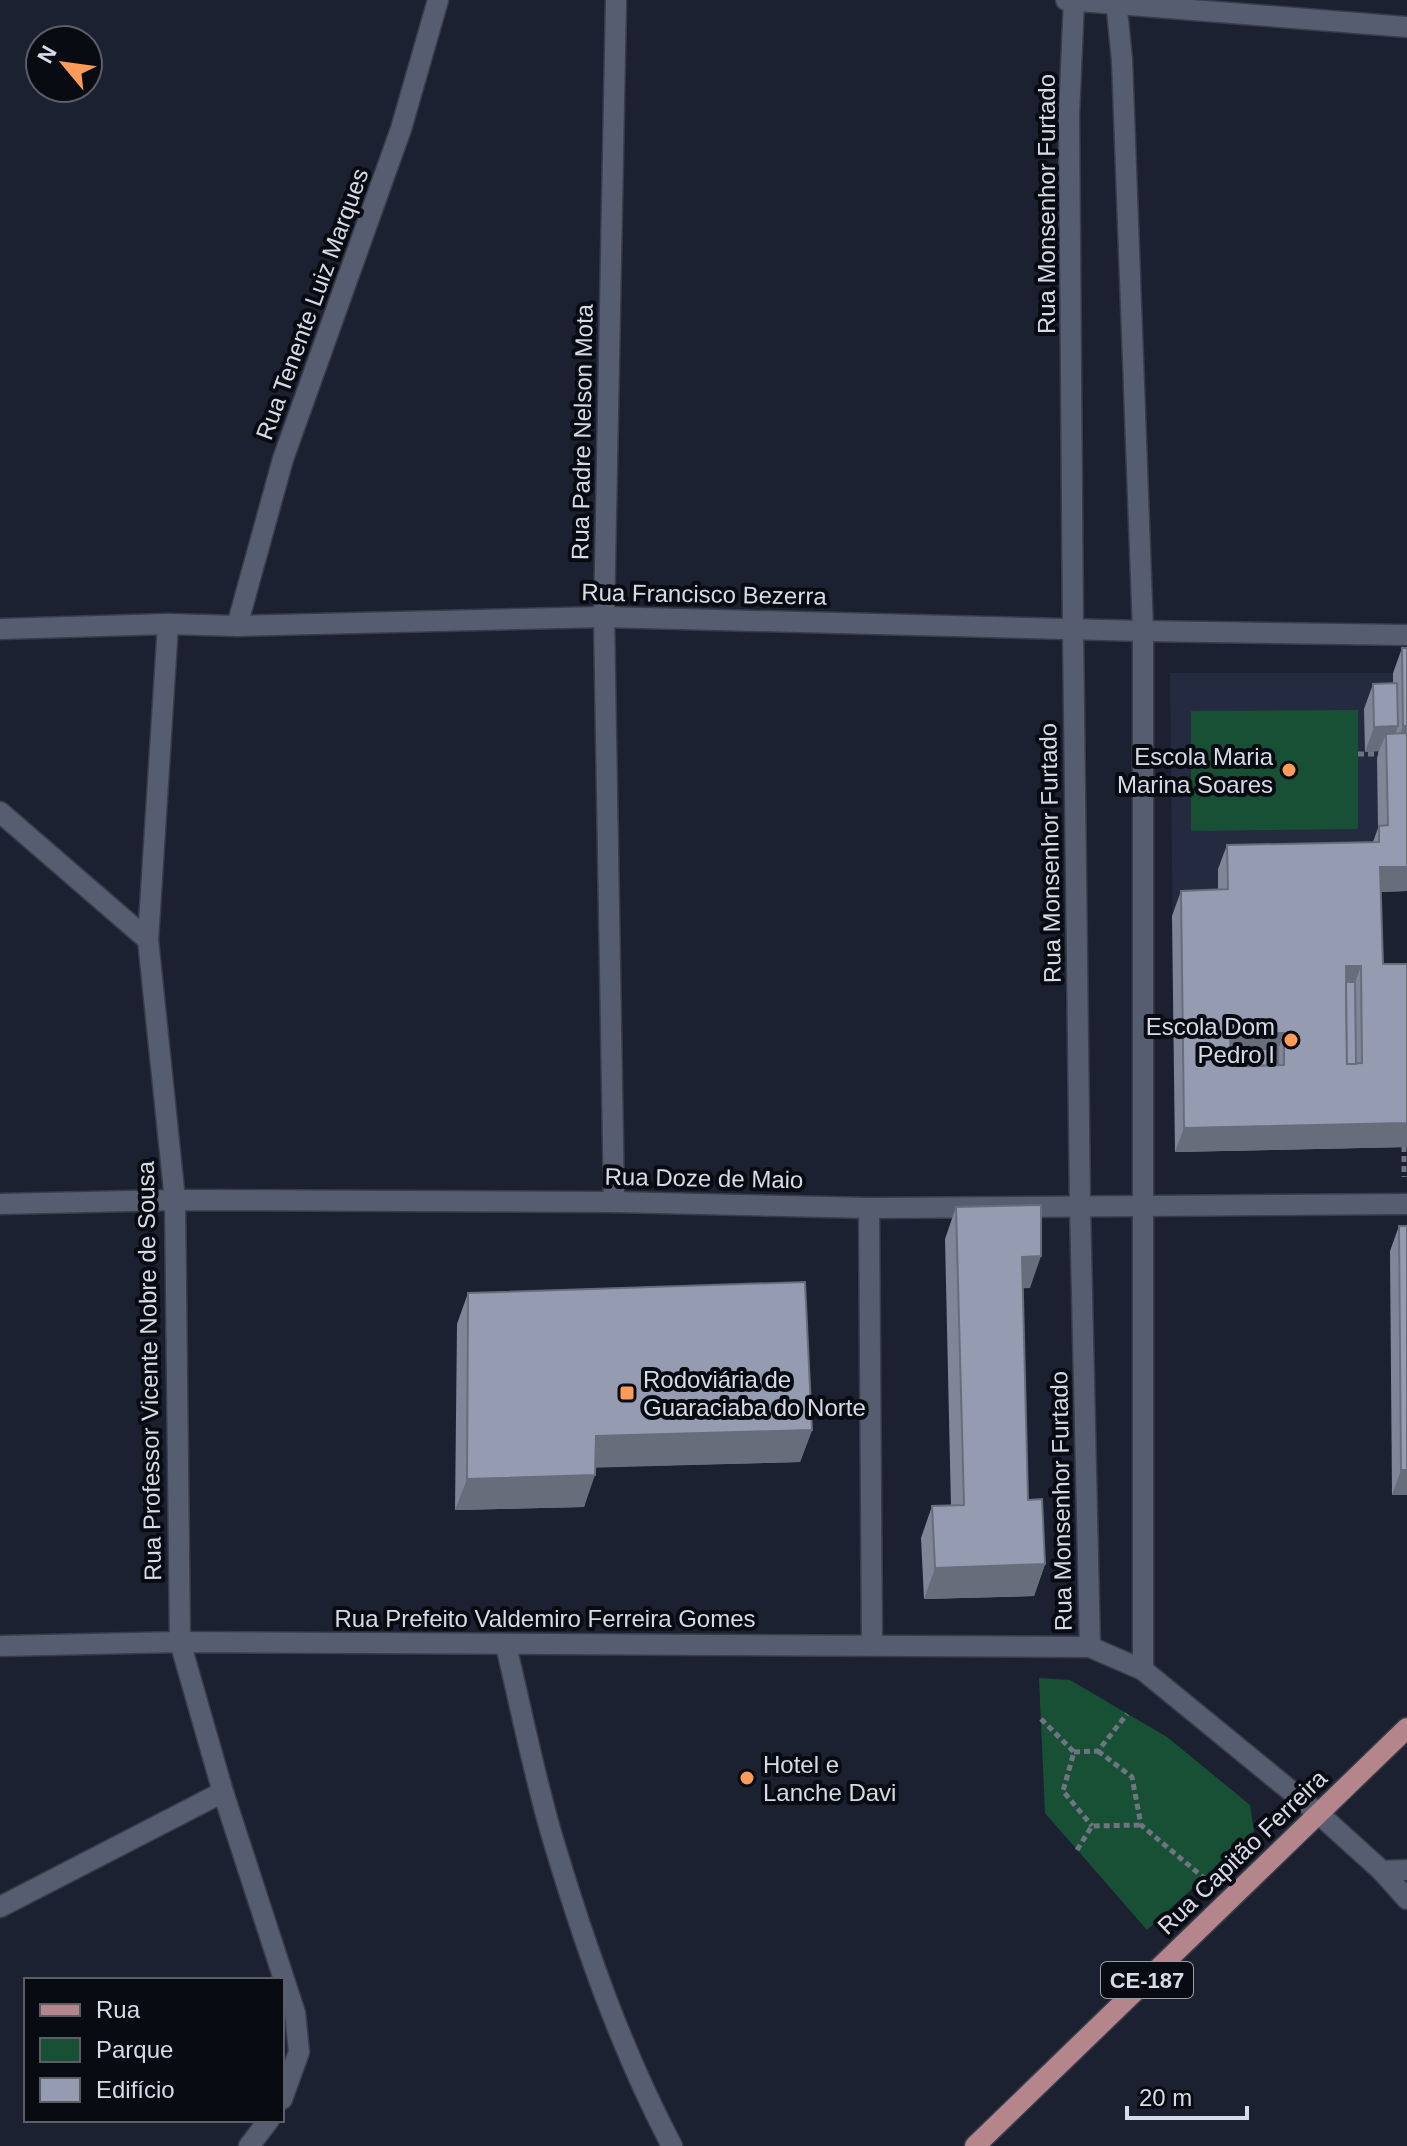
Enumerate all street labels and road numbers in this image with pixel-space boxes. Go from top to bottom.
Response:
street label: Rua Monsenhor Furtado [1033,74,1060,334]
street label: Rua Tenente Luiz Marques [250,165,374,443]
street label: Rua Padre Nelson Mota [566,303,598,560]
street label: Rua Francisco Bezerra [581,578,828,610]
street label: Rua Monsenhor Furtado [1034,723,1066,983]
street label: Rua Professor Vicente Nobre de Sousa [132,1160,166,1581]
street label: Rua Doze de Maio [604,1163,804,1193]
street label: Rua Monsenhor Furtado [1045,1371,1077,1631]
street label: Rua Prefeito Valdemiro Ferreira Gomes [334,1605,756,1632]
street label: Rua Capitão Ferreira [1152,1764,1332,1940]
road number: CE-187 [1101,1962,1193,1998]

